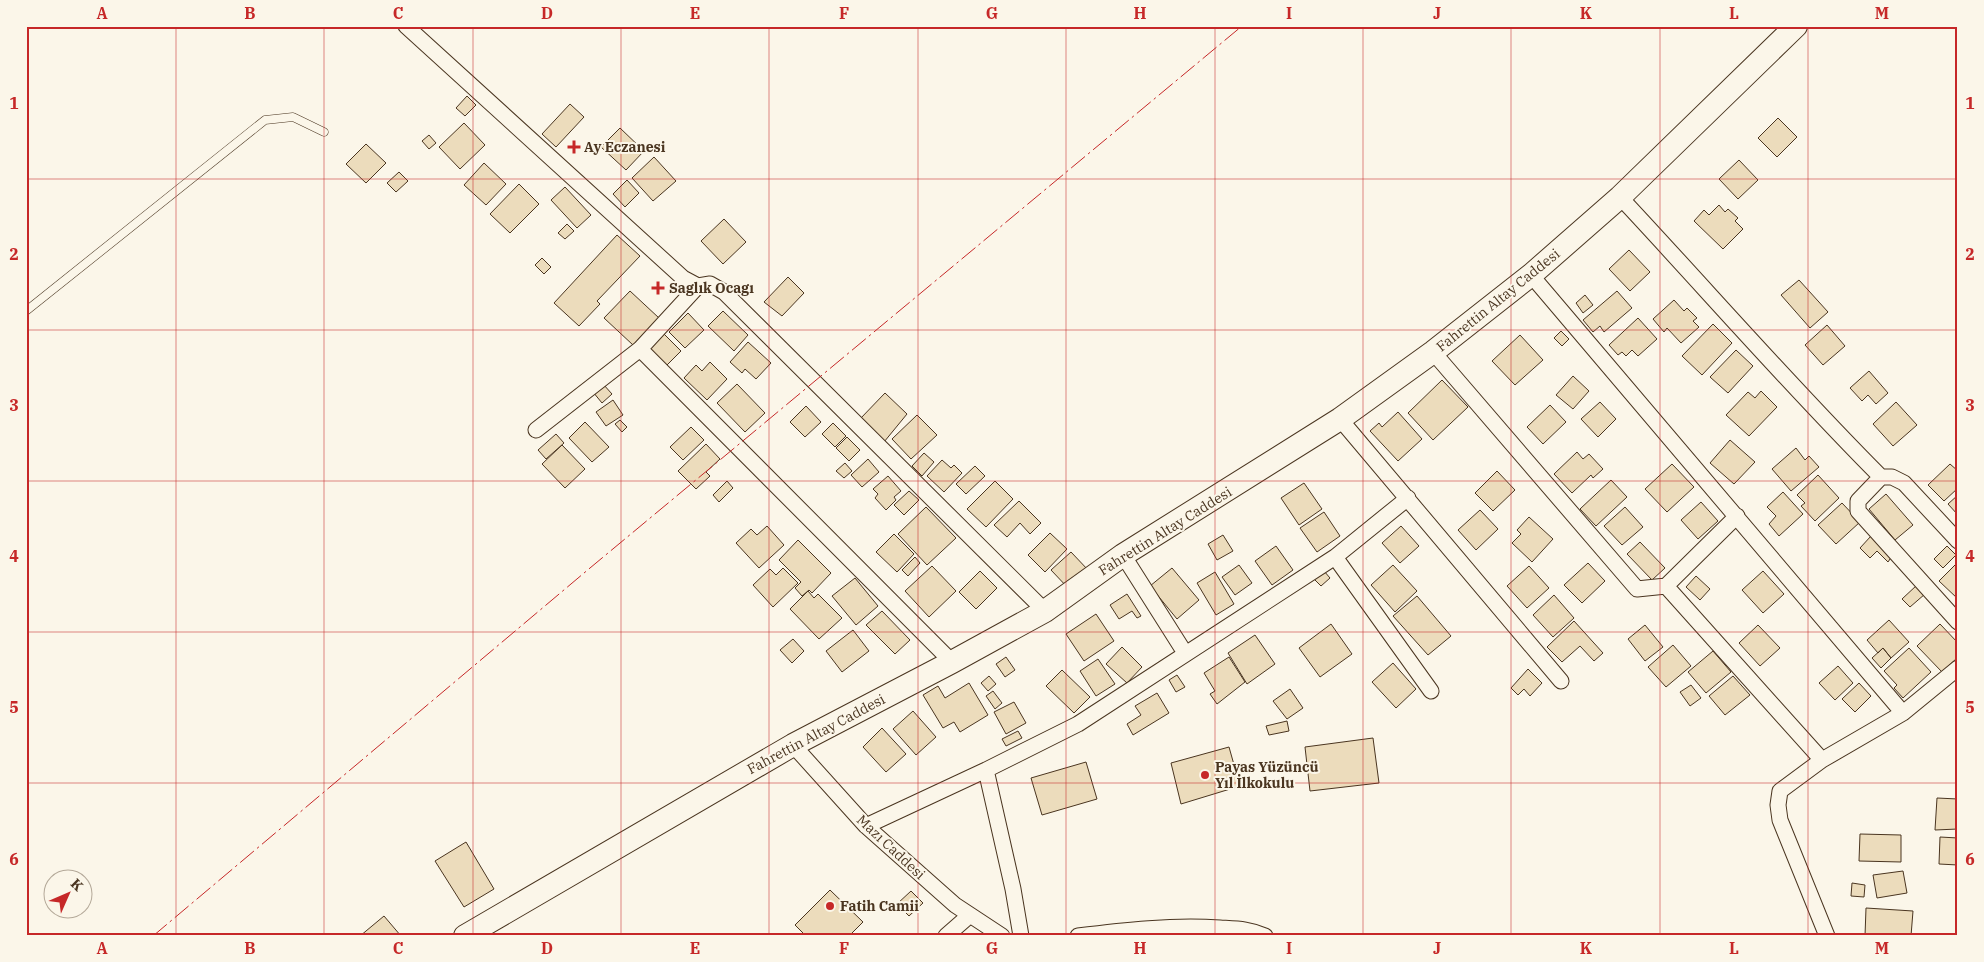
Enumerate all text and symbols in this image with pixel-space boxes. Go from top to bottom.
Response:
text: A [96,3,108,23]
text: B [244,3,256,23]
text: C [393,3,403,23]
text: D [541,3,553,23]
text: E [690,3,700,23]
text: F [839,3,849,23]
text: G [986,3,998,23]
text: H [1134,3,1147,23]
text: I [1286,3,1292,23]
text: J [1433,3,1441,23]
text: K [1580,3,1593,23]
text: L [1729,3,1739,23]
text: M [1875,3,1889,23]
text: 1 [9,93,19,113]
text: 1 [1965,93,1975,113]
place label: Ay Eczanesi [584,138,666,156]
marker: Ay Eczanesi [568,141,580,153]
text: 2 [9,244,19,264]
text: 2 [1965,244,1975,264]
street label: Fahrettin Altay Caddesi [1433,245,1563,355]
place label: Saglık Ocagı [669,279,754,297]
marker: Saglık Ocagı [651,281,665,295]
text: 3 [9,395,19,415]
text: 3 [1965,395,1975,415]
street label: Fahrettin Altay Caddesi [1095,483,1235,579]
text: 4 [9,546,19,566]
text: 4 [1965,546,1975,566]
street label: Fahrettin Altay Caddesi [744,690,888,778]
text: 5 [9,697,19,717]
text: 5 [1965,697,1975,717]
place label: Payas Yüzüncü Yıl İlkokulu [1215,758,1318,792]
marker: Payas Yüzüncü Yıl İlkokulu [1199,769,1211,781]
street label: Mazı Caddesi [853,811,929,883]
text: 6 [9,849,19,869]
text: 6 [1965,849,1975,869]
north arrow [42,870,92,920]
text: K [67,875,88,895]
place label: Fatih Camii [840,897,919,915]
marker: Fatih Camii [824,900,836,912]
text: A [96,938,108,958]
text: B [244,938,256,958]
text: C [393,938,403,958]
text: D [541,938,553,958]
text: E [690,938,700,958]
text: F [839,938,849,958]
text: G [986,938,998,958]
text: H [1134,938,1147,958]
text: I [1286,938,1292,958]
text: J [1433,938,1441,958]
text: K [1580,938,1593,958]
text: L [1729,938,1739,958]
text: M [1875,938,1889,958]

